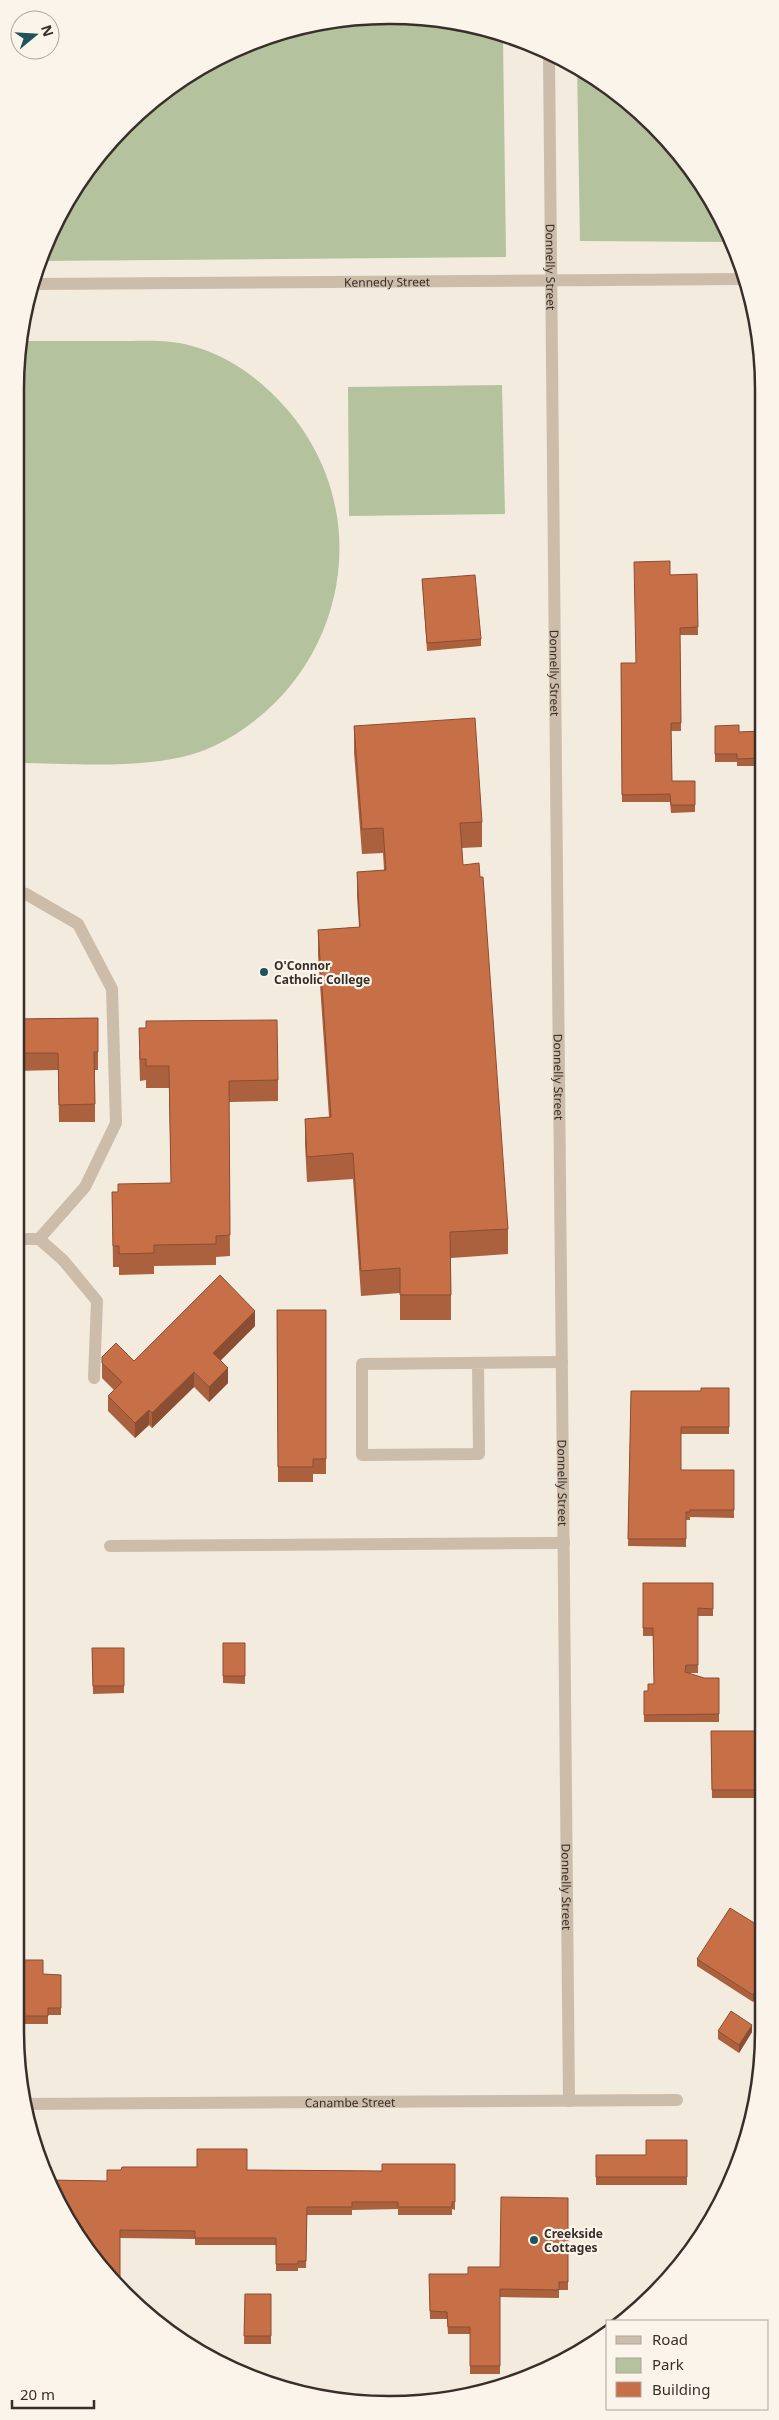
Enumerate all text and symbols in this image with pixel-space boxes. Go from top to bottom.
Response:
north arrow [10,10,60,60]
text: N [37,22,59,39]
street label: Donnelly Street [542,224,560,311]
street label: Kennedy Street [344,273,431,290]
street label: Donnelly Street [546,630,564,717]
place label: O'Connor Catholic College [274,957,370,988]
marker: O'Connor Catholic College [258,966,270,978]
street label: Donnelly Street [550,1034,568,1121]
street label: Donnelly Street [554,1440,572,1527]
street label: Donnelly Street [558,1843,576,1931]
street label: Canambe Street [305,2093,396,2111]
place label: Creekside Cottages [544,2225,603,2256]
marker: Creekside Cottages [528,2234,540,2246]
legend [606,2320,769,2410]
text: Road [652,2329,688,2349]
text: Park [652,2354,684,2374]
scale bar [12,2378,95,2410]
text: Building [652,2379,710,2399]
text: 20 m [20,2384,55,2404]

